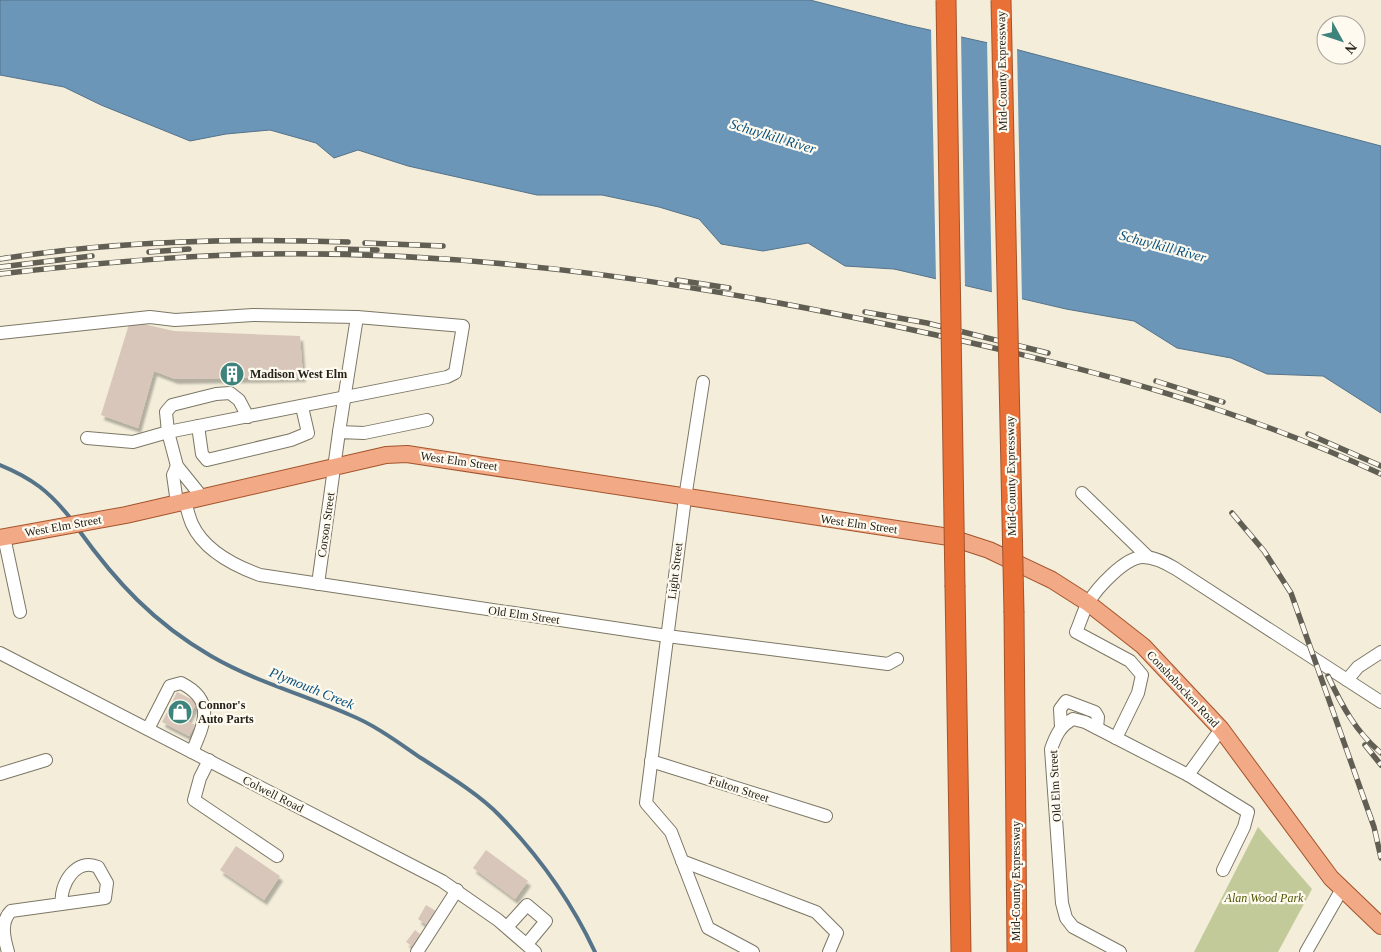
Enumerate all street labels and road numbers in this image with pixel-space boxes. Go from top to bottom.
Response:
street label: Mid-County Expressway [994,11,1010,131]
street label: Mid-County Expressway [1003,416,1019,536]
street label: West Elm Street [420,449,499,473]
street label: Corson Street [314,491,338,558]
street label: West Elm Street [24,512,103,540]
street label: West Elm Street [820,512,899,536]
street label: Light Street [665,541,686,600]
street label: Old Elm Street [487,603,561,627]
street label: Conshohocken Road [1144,648,1222,730]
street label: Old Elm Street [1046,749,1064,822]
street label: Colwell Road [240,773,306,815]
street label: Fulton Street [707,773,771,805]
street label: Mid-County Expressway [1009,821,1023,941]

